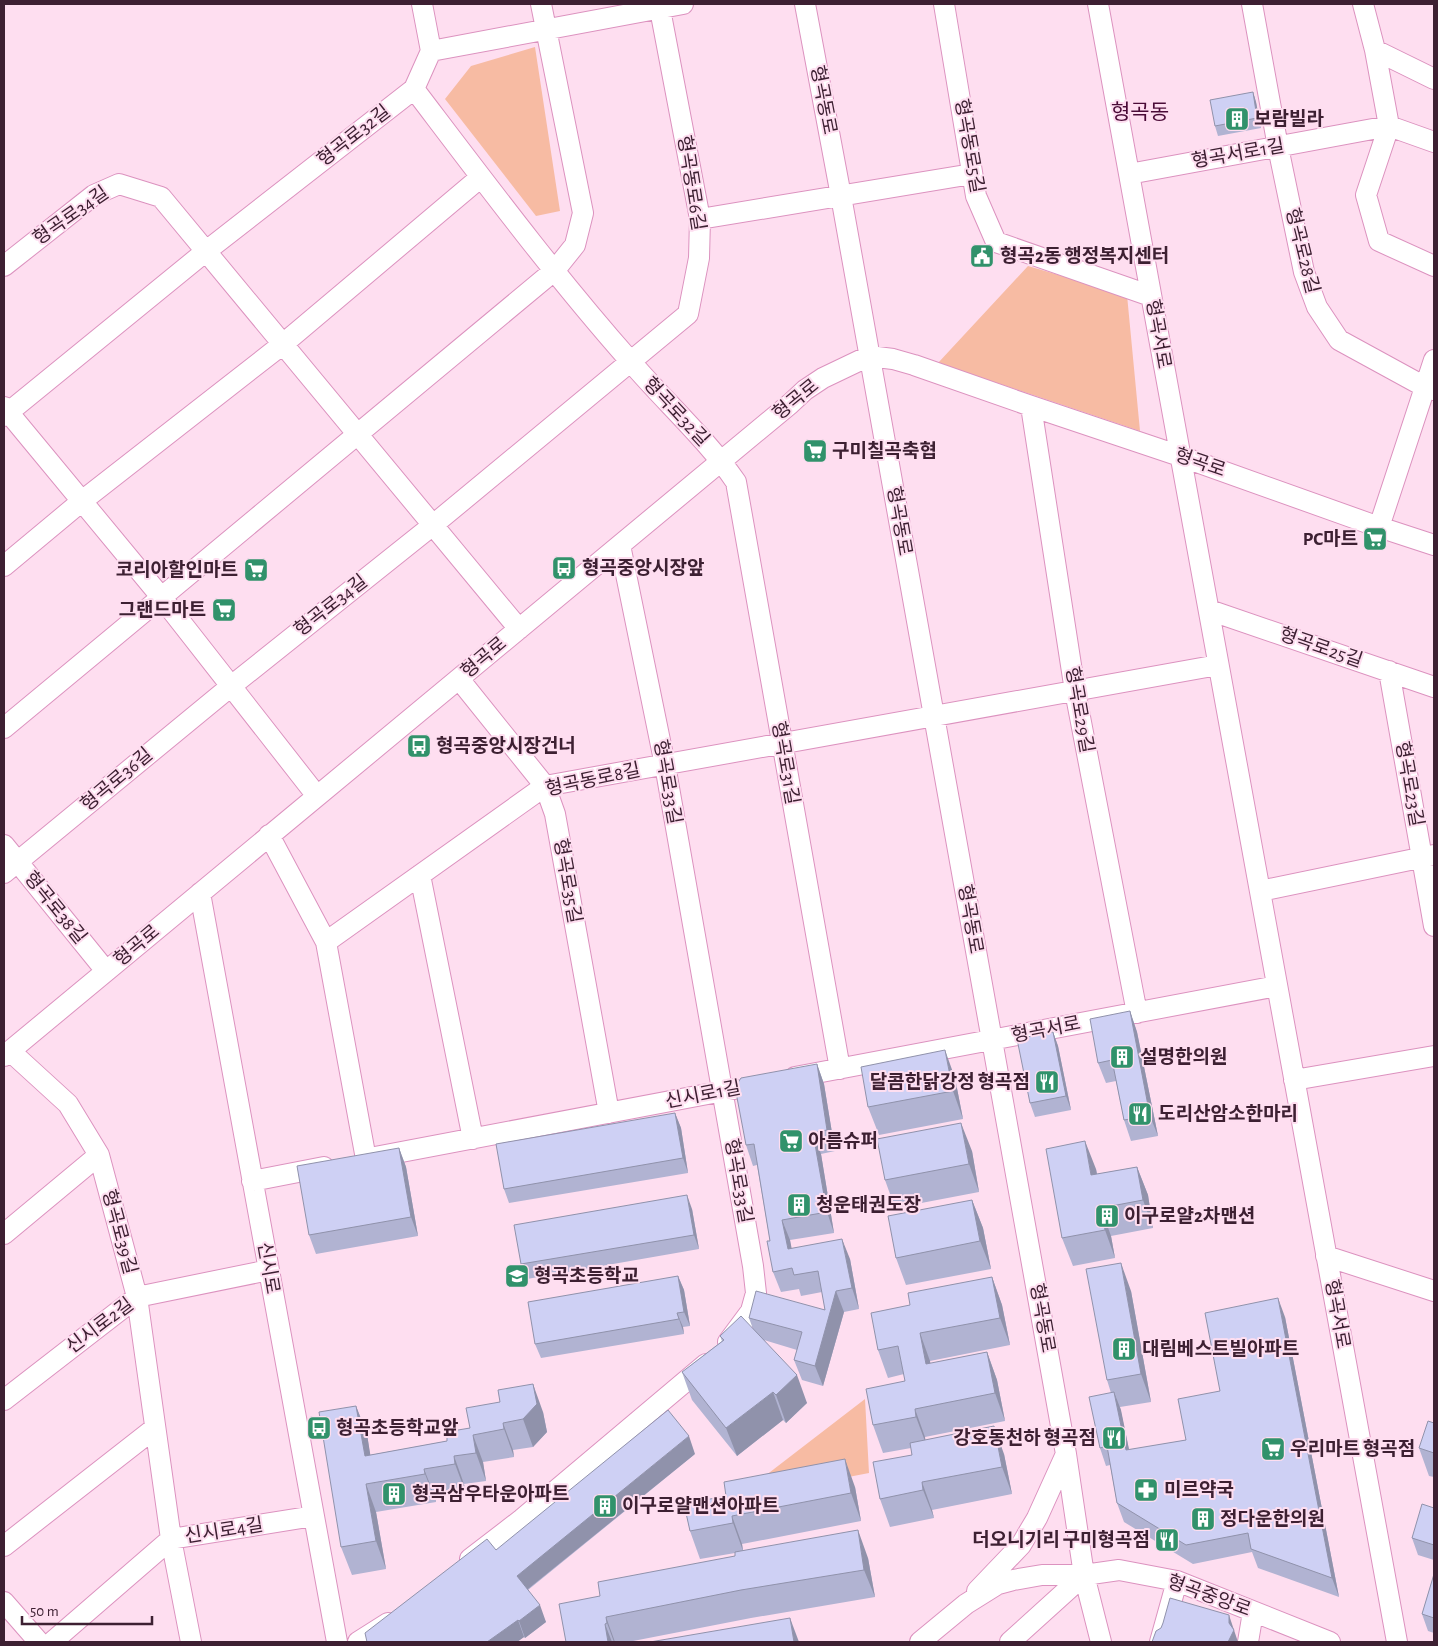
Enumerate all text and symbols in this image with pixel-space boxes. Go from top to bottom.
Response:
street label: 형곡동로 [807,64,840,136]
street label: 형곡동로5길 [951,97,988,195]
street label: 형곡로32길 [313,101,394,170]
district label: 형곡동 [1111,101,1169,123]
building icon: 보람빌라 [1224,106,1250,132]
place label: 보람빌라 [1254,109,1324,129]
street label: 형곡동로6길 [674,134,709,232]
street label: 형곡서로1길 [1190,136,1286,172]
street label: 형곡로34길 [29,182,112,249]
street label: 형곡로28길 [1282,206,1323,296]
public building icon: 형곡2동 행정복지센터 [969,243,995,269]
place label: 형곡2동 행정복지센터 [1000,246,1169,266]
street label: 형곡서로 [1143,298,1174,370]
street label: 형곡로32길 [640,373,713,450]
street label: 형곡로 [769,375,822,424]
supermarket icon: 구미칠곡축협 [802,438,828,464]
place label: 구미칠곡축협 [832,440,937,461]
street label: 형곡로 [1172,445,1228,481]
street label: 형곡동로 [884,485,915,557]
supermarket icon: PC마트 [1362,526,1388,552]
place label: PC마트 [1303,529,1358,549]
bus stop icon: 형곡중앙시장앞 [551,555,577,581]
supermarket icon: 코리아할인마트 [243,557,269,583]
place label: 형곡중앙시장앞 [582,558,704,578]
place label: 코리아할인마트 [116,559,238,580]
street label: 형곡로34길 [290,571,371,640]
supermarket icon: 그랜드마트 [211,597,237,623]
place label: 그랜드마트 [119,600,206,620]
street label: 형곡로25길 [1277,624,1365,671]
street label: 형곡로 [457,633,510,682]
street label: 형곡로29길 [1062,665,1097,755]
street label: 형곡로31길 [768,720,803,806]
bus stop icon: 형곡중앙시장건너 [406,733,432,759]
place label: 형곡중앙시장건너 [436,736,576,756]
street label: 형곡로33길 [650,738,685,826]
street label: 형곡로23길 [1392,740,1427,828]
street label: 형곡로36길 [77,744,156,815]
street label: 형곡동로8길 [544,760,642,799]
street label: 형곡로35길 [550,837,585,925]
street label: 형곡로38길 [20,868,90,948]
street label: 형곡동로 [955,883,986,955]
street label: 형곡로 [110,921,163,970]
street label: 형곡서로 [1010,1013,1082,1046]
building icon: 설명한의원 [1109,1044,1135,1070]
place label: 설명한의원 [1140,1046,1227,1067]
restaurant icon: 달콤한닭강정 형곡점 [1034,1069,1060,1095]
place label: 달콤한닭강정 형곡점 [870,1071,1030,1092]
street label: 신시로1길 [663,1077,742,1112]
restaurant icon: 도리산암소한마리 [1127,1101,1153,1127]
place label: 도리산암소한마리 [1158,1103,1298,1124]
supermarket icon: 아름슈퍼 [778,1128,804,1154]
place label: 아름슈퍼 [808,1131,878,1151]
street label: 형곡로33길 [721,1137,756,1225]
street label: 형곡로39길 [99,1187,140,1276]
building icon: 청운태권도장 [786,1192,812,1218]
place label: 청운태권도장 [816,1195,921,1215]
building icon: 이구로얄2차맨션 [1094,1203,1120,1229]
place label: 이구로얄2차맨션 [1124,1206,1255,1226]
street label: 신시로 [254,1240,283,1295]
school or university icon: 형곡초등학교 [504,1263,530,1289]
place label: 형곡초등학교 [534,1265,639,1286]
street label: 형곡서로 [1322,1278,1353,1350]
street label: 형곡동로 [1027,1282,1058,1354]
street label: 신시로2길 [62,1294,137,1357]
building icon: 대림베스트빌아파트 [1111,1336,1137,1362]
place label: 대림베스트빌아파트 [1142,1339,1299,1359]
bus stop icon: 형곡초등학교앞 [306,1415,332,1441]
place label: 형곡초등학교앞 [336,1417,458,1438]
restaurant icon: 강호동천하 형곡점 [1101,1425,1127,1451]
place label: 강호동천하 형곡점 [953,1427,1096,1448]
supermarket icon: 우리마트 형곡점 [1260,1436,1286,1462]
place label: 우리마트 형곡점 [1290,1439,1415,1459]
pharmacy icon: 미르약국 [1133,1477,1159,1503]
place label: 미르약국 [1164,1480,1234,1500]
building icon: 형곡삼우타운아파트 [381,1481,407,1507]
place label: 형곡삼우타운아파트 [412,1484,569,1504]
building icon: 이구로얄맨션아파트 [592,1493,618,1519]
place label: 이구로얄맨션아파트 [622,1496,779,1516]
building icon: 정다운한의원 [1190,1506,1216,1532]
place label: 정다운한의원 [1220,1508,1325,1529]
street label: 신시로4길 [183,1514,265,1547]
restaurant icon: 더오니기리 구미형곡점 [1154,1527,1180,1553]
place label: 더오니기리 구미형곡점 [972,1530,1150,1550]
street label: 형곡중앙로 [1165,1571,1254,1620]
scale bar [22,1594,152,1626]
text: 50 m [30,1604,59,1619]

